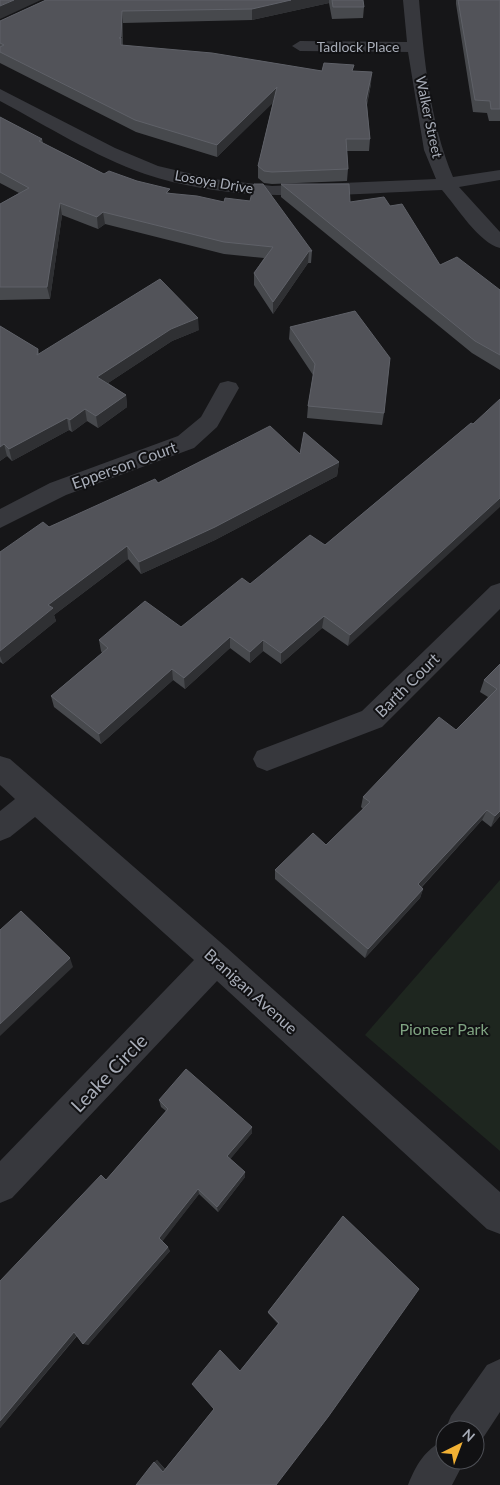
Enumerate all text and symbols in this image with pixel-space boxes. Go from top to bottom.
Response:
street label: Tadlock Place [317,38,399,55]
street label: Walker Street [413,74,446,159]
street label: Losoya Drive [174,166,255,197]
street label: Epperson Court [69,437,179,492]
street label: Barth Court [371,648,443,721]
street label: Branigan Avenue [201,944,302,1037]
park label: Pioneer Park [399,1019,489,1038]
street label: Leake Circle [66,1029,152,1117]
north arrow [435,1420,485,1470]
text: N [459,1425,479,1445]

